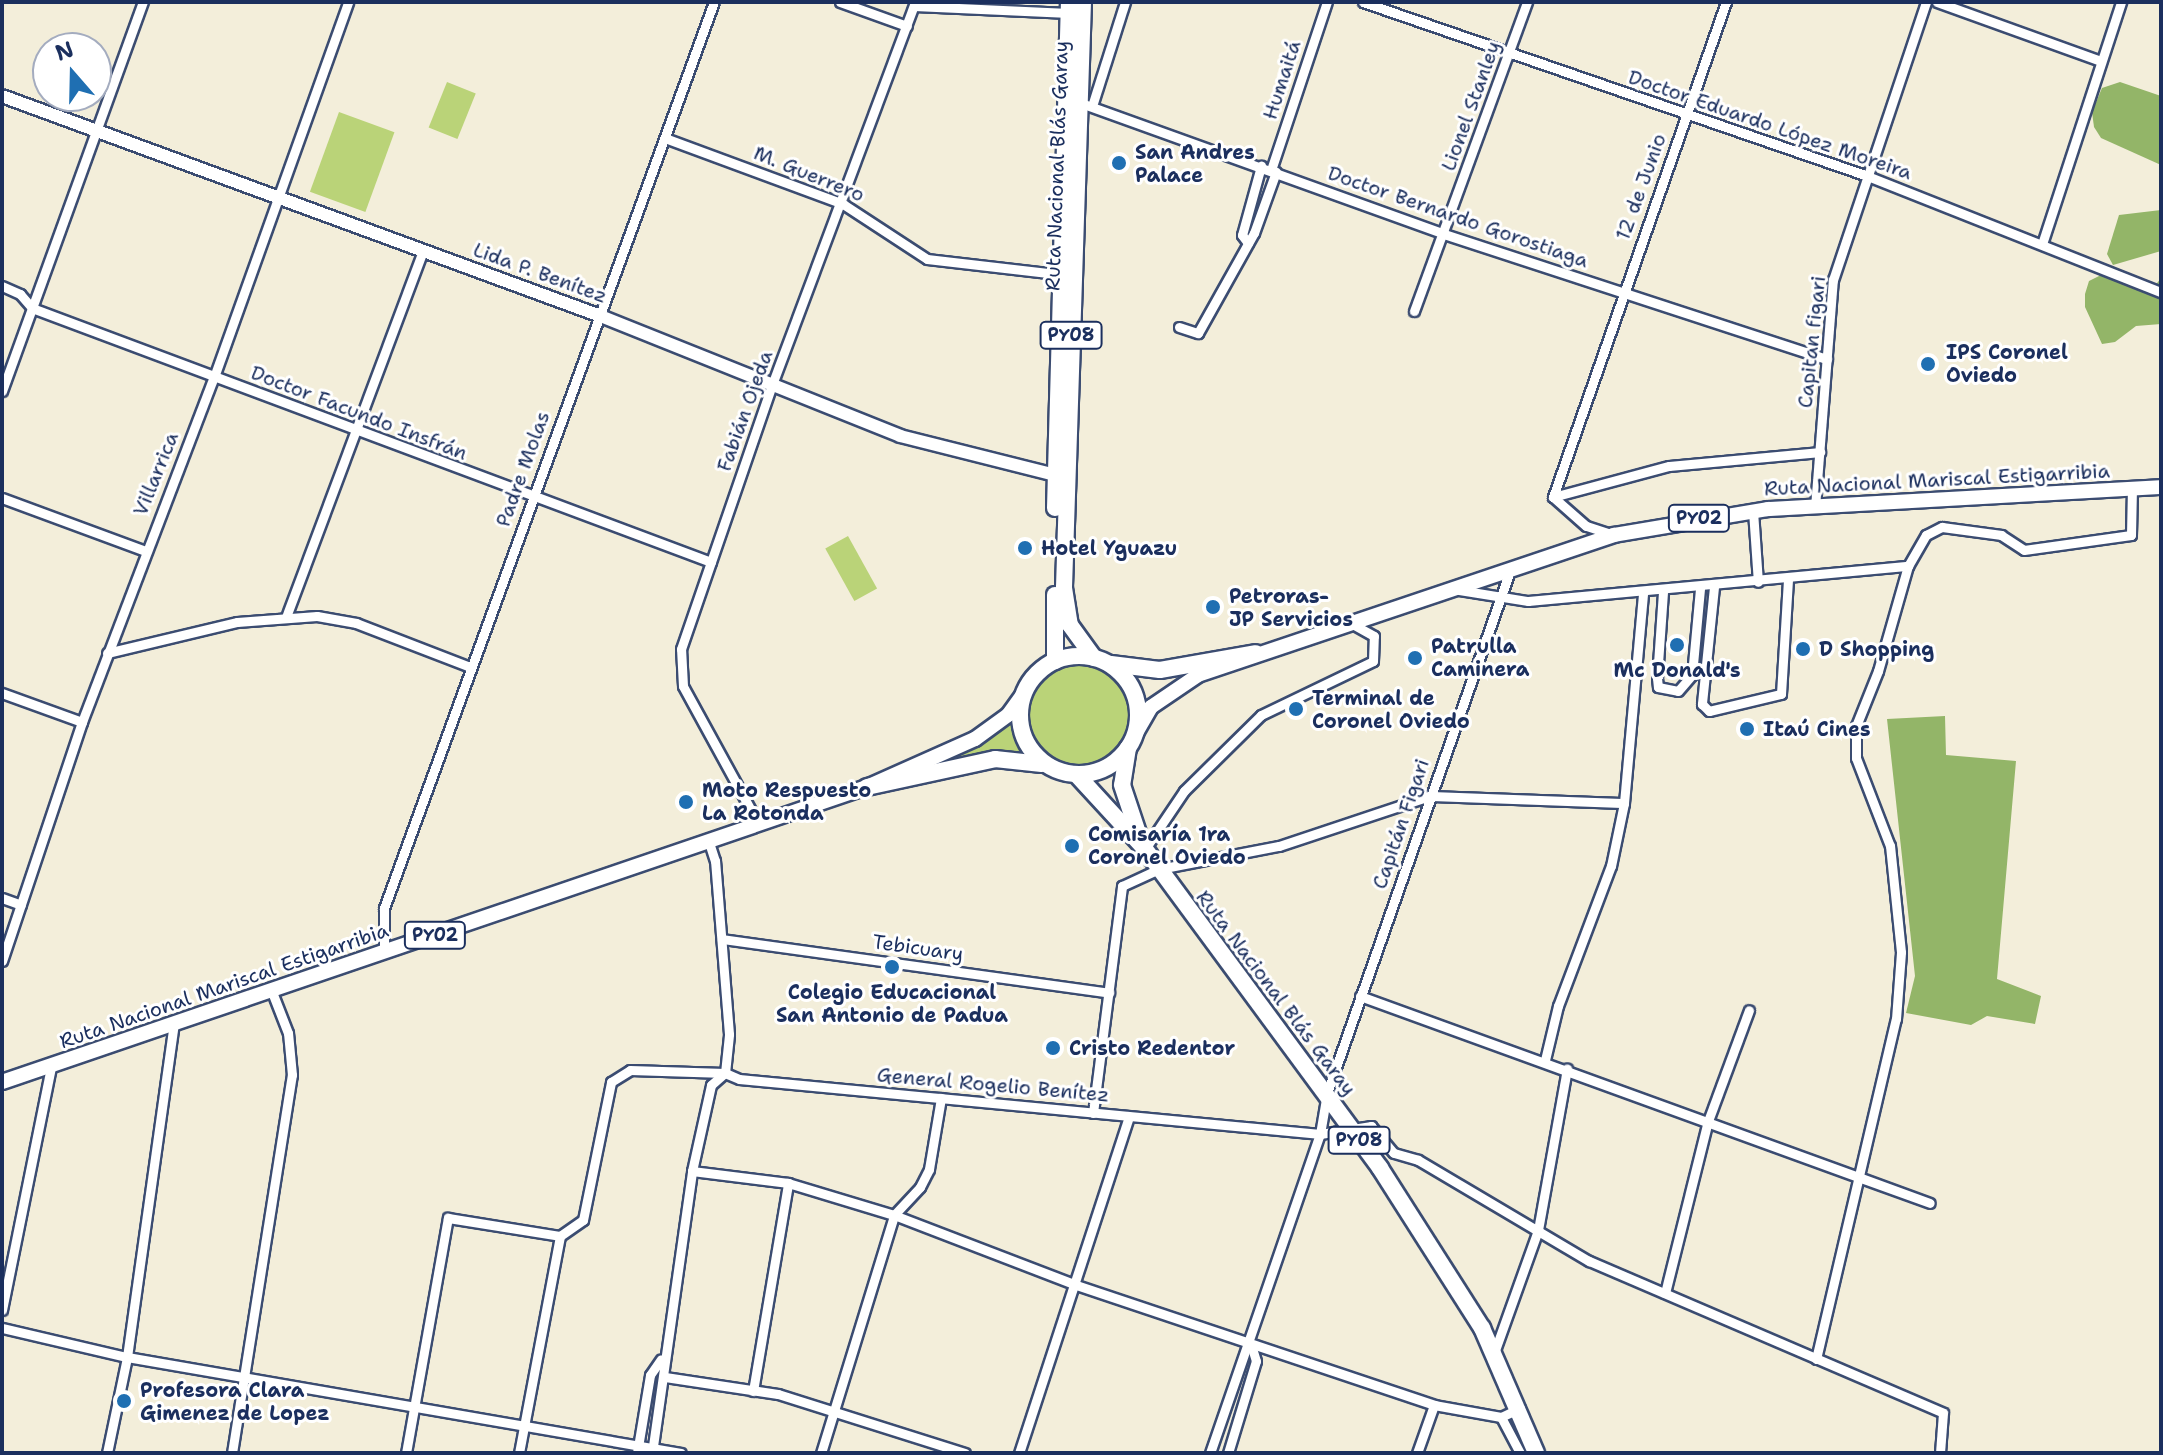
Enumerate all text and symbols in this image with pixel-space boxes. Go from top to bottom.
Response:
north arrow [32,32,112,112]
text: N [51,34,77,67]
street label: Humaitá [1258,37,1306,123]
street label: Lionel Stanley [1436,38,1506,174]
street label: Ruta Nacional Blás Garay [1041,40,1073,292]
street label: Doctor Eduardo López Moreira [1625,65,1915,185]
street label: 12 de Junio [1611,130,1671,244]
place label: San Andres Palace [1135,140,1255,187]
street label: M. Guerrero [750,141,868,207]
marker: San Andres Palace [1110,154,1128,172]
street label: Doctor Bernardo Gorostiaga [1325,161,1591,273]
street label: Lida P. Benítez [470,238,610,308]
street label: Capitan figari [1793,275,1831,409]
road number: PY08 [1039,321,1103,349]
place label: IPS Coronel Oviedo [1946,340,2068,387]
street label: Fabián Ojeda [712,347,778,475]
marker: IPS Coronel Oviedo [1917,353,1939,375]
street label: Doctor Facundo Insfrán [247,361,471,465]
street label: Padre Molas [491,408,555,530]
street label: Villarrica [128,429,184,519]
street label: Ruta Nacional Mariscal Estigarribia [1764,459,2110,501]
road number: PY02 [1667,504,1731,532]
place label: Hotel Yguazu [1041,536,1177,560]
marker: Hotel Yguazu [1016,539,1034,557]
place label: Petroras- JP Servicios [1229,584,1353,631]
marker: Petroras- JP Servicios [1204,598,1222,616]
place label: Patrulla Caminera [1431,634,1529,681]
marker: Mc Donald's [1668,636,1686,654]
place label: D Shopping [1819,637,1934,661]
marker: D Shopping [1794,640,1812,658]
marker: Patrulla Caminera [1406,649,1424,667]
place label: Mc Donald's [1614,658,1740,682]
place label: Terminal de Coronel Oviedo [1312,686,1470,733]
marker: Terminal de Coronel Oviedo [1287,700,1305,718]
place label: Itaú Cines [1763,717,1871,741]
marker: Itaú Cines [1738,720,1756,738]
street label: Capitán Figari [1368,756,1434,892]
place label: Moto Respuesto La Rotonda [702,778,871,825]
marker: Moto Respuesto La Rotonda [677,793,695,811]
place label: Comisaría 1ra Coronel Oviedo [1088,822,1246,869]
marker: Comisaría 1ra Coronel Oviedo [1063,837,1081,855]
street label: Ruta Nacional Blás Garay [1191,886,1361,1100]
street label: Ruta Nacional Mariscal Estigarribia [56,918,392,1054]
road number: PY02 [403,921,467,949]
street label: Tebicuary [871,930,965,966]
marker: Colegio Educacional San Antonio de Padua [883,958,901,976]
place label: Colegio Educacional San Antonio de Padua [776,980,1008,1027]
place label: Cristo Redentor [1069,1036,1235,1060]
marker: Cristo Redentor [1044,1039,1062,1057]
street label: General Rogelio Benítez [876,1063,1110,1107]
road number: PY08 [1327,1126,1391,1154]
place label: Profesora Clara Gimenez de Lopez [140,1378,330,1425]
marker: Profesora Clara Gimenez de Lopez [115,1392,133,1410]

